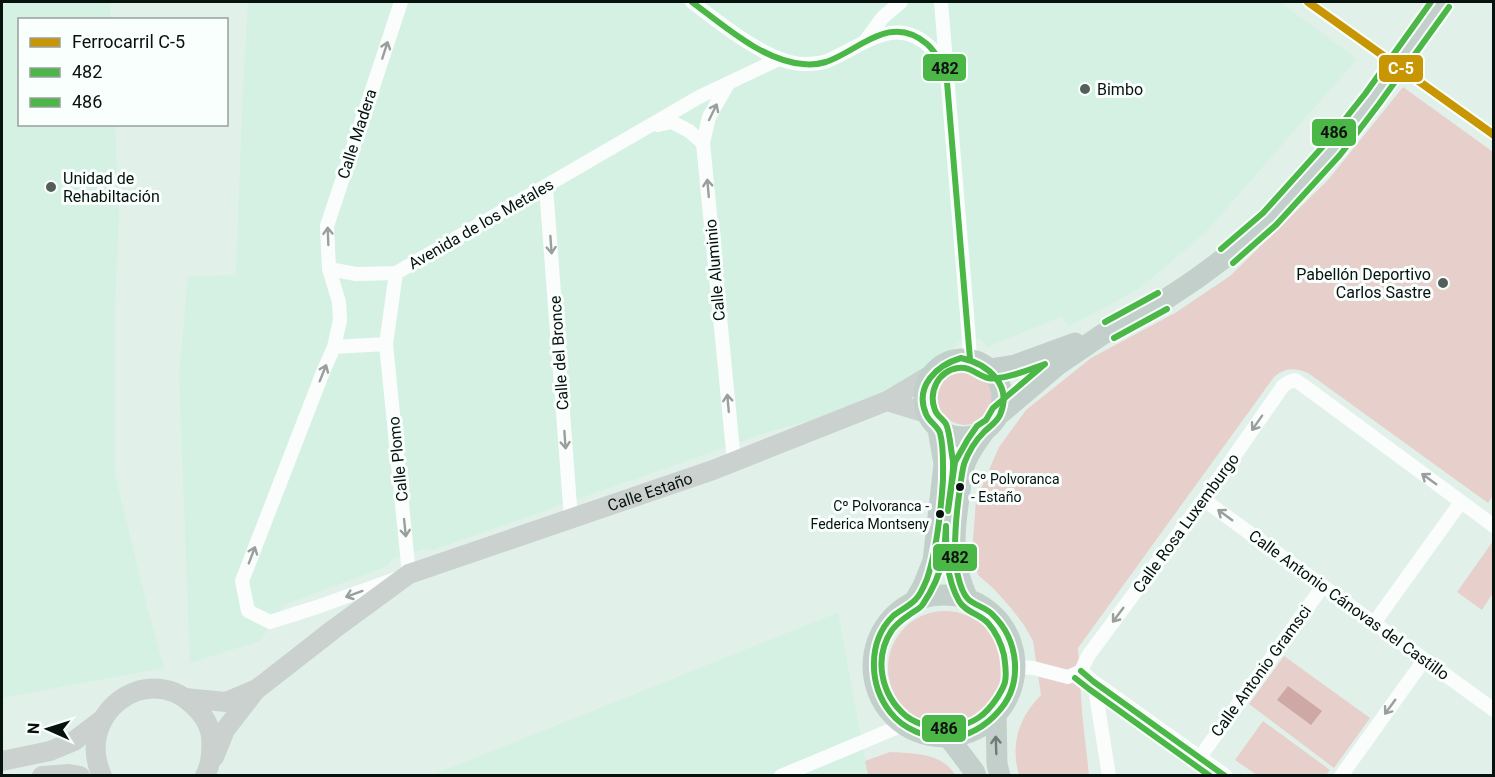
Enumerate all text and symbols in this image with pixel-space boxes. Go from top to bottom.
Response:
legend [18,18,228,126]
text: Ferrocarril C-5 [72,31,185,52]
one-way arrow [380,41,391,60]
line badge: 482 [922,53,967,82]
line badge: C-5 [1378,54,1424,83]
text: 482 [931,59,959,78]
text: C-5 [1388,59,1414,78]
text: 482 [72,61,102,82]
place label: Bimbo [1097,80,1143,99]
marker: Bimbo [1078,82,1092,96]
street label: Calle Madera [334,87,380,181]
text: 486 [72,91,102,112]
one-way arrow [707,104,719,122]
line badge: 486 [1311,118,1357,147]
text: 486 [1320,123,1348,142]
place label: Unidad de Rehabiltación [63,169,160,206]
street label: Avenida de los Metales [405,175,557,273]
one-way arrow [702,179,713,198]
marker: Unidad de Rehabiltación [44,180,58,194]
street label: Calle Aluminio [701,218,729,322]
one-way arrow [322,227,333,247]
one-way arrow [545,235,556,255]
place label: Pabellón Deportivo Carlos Sastre [1296,265,1431,302]
marker: Pabellón Deportivo Carlos Sastre [1436,276,1450,290]
street label: Calle del Bronce [546,295,572,411]
one-way arrow [318,365,329,383]
one-way arrow [722,394,733,413]
street label: Calle Plomo [384,415,412,503]
one-way arrow [1251,415,1263,431]
one-way arrow [560,429,571,449]
street label: Calle Rosa Luxemburgo [1129,450,1243,596]
street label: Calle Estaño [605,468,695,515]
place label: Cº Polvoranca - Estaño [971,471,1060,505]
one-way arrow [1422,473,1438,485]
marker: Cº Polvoranca - Estaño [954,481,966,493]
place label: Cº Polvoranca - Federica Montseny [811,498,929,532]
marker: Cº Polvoranca - Federica Montseny [934,508,946,520]
one-way arrow [1218,509,1234,521]
one-way arrow [400,517,411,537]
street label: Calle Antonio Cánovas del Castillo [1245,526,1453,684]
line badge: 482 [932,543,978,572]
one-way arrow [247,546,258,565]
text: 482 [941,548,969,567]
one-way arrow [345,589,364,600]
street label: Calle Antonio Gramsci [1207,602,1315,740]
one-way arrow [1112,607,1125,623]
north arrow [18,699,78,759]
one-way arrow [1384,699,1396,715]
line badge: 486 [921,714,967,743]
text: 486 [930,719,958,738]
text: N [24,722,43,734]
one-way arrow [990,736,1001,756]

